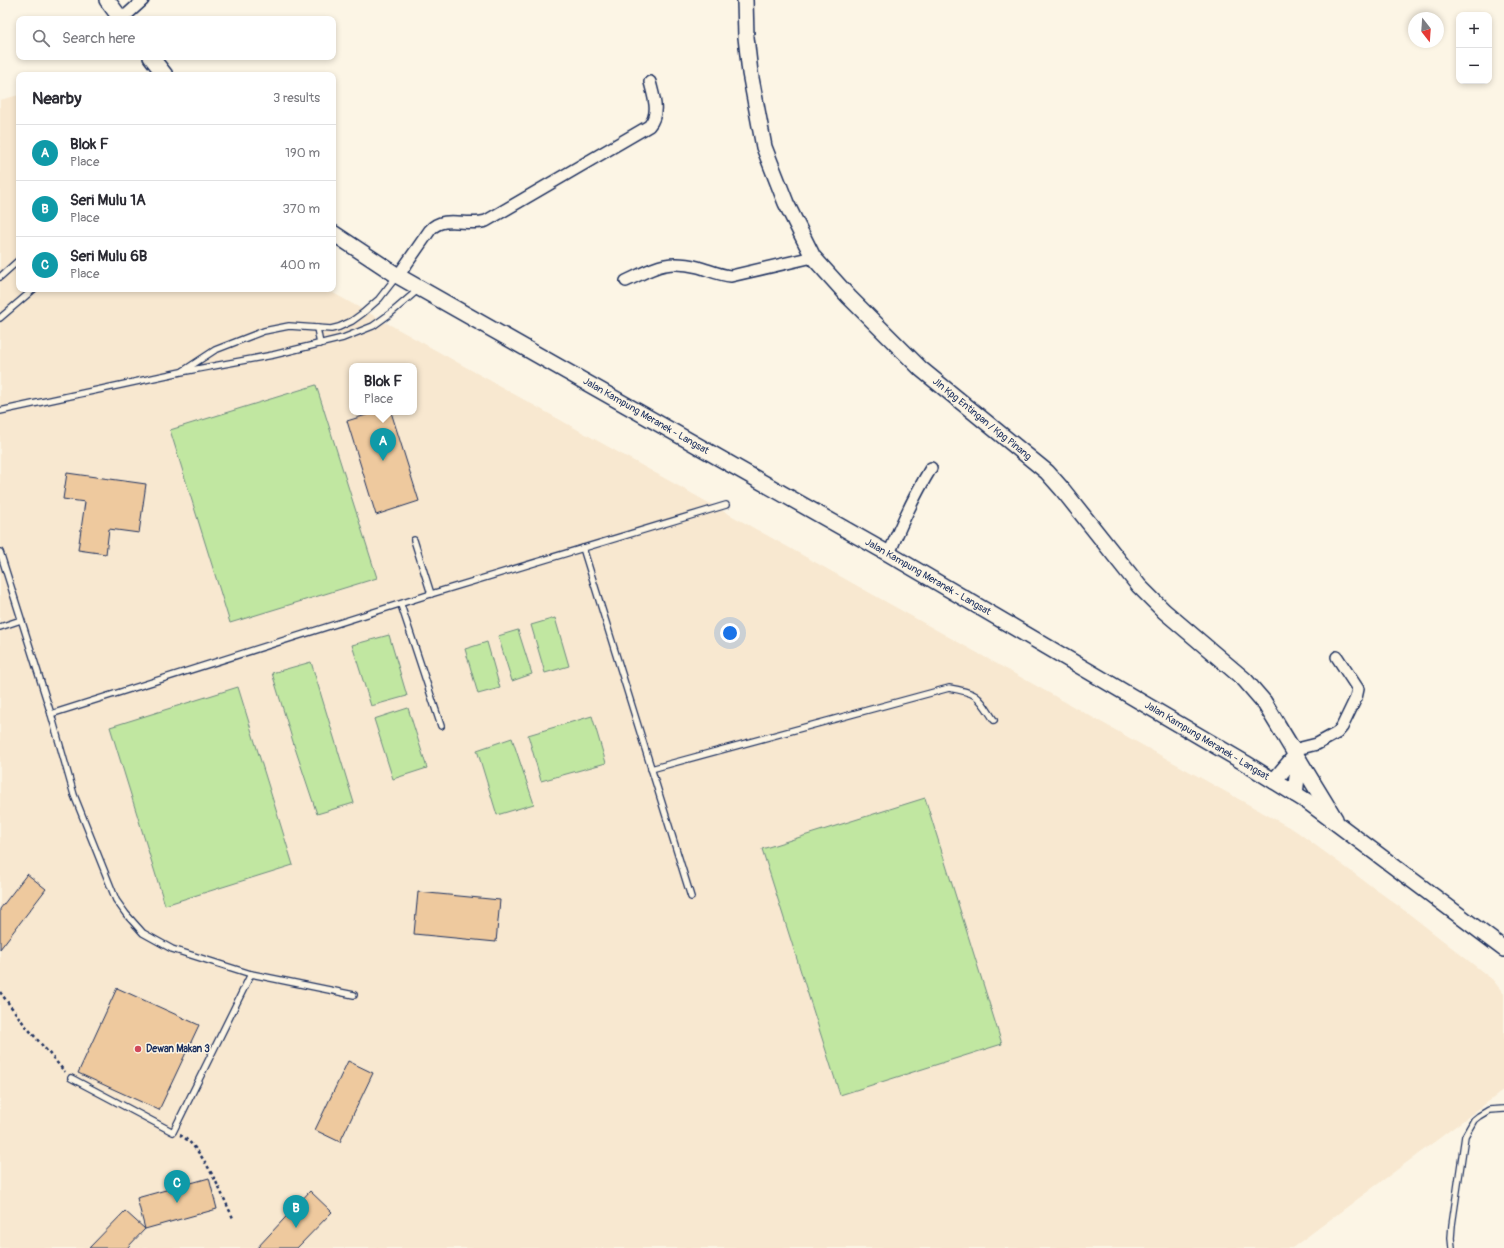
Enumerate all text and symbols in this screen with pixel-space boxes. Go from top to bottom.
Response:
north arrow [1408,12,1444,48]
map controls [1456,12,1492,84]
button: + [1456,12,1492,48]
search box [16,16,336,60]
icon: search [30,27,52,49]
text: Search here [62,29,135,48]
button: − [1456,48,1492,84]
text: Nearby [32,88,81,109]
text: 3 results [273,90,320,106]
text: Blok F [70,135,109,154]
text: A [41,145,49,161]
text: 190 m [285,145,320,161]
text: Place [70,154,99,170]
text: Seri Mulu 1A [70,191,146,210]
text: B [41,201,49,217]
text: 370 m [283,201,320,217]
text: Place [70,210,99,226]
text: Seri Mulu 6B [70,247,147,266]
text: C [41,257,49,273]
text: 400 m [280,257,320,273]
text: Place [70,266,99,282]
popup [349,363,417,415]
text: Blok F [364,372,402,391]
street label: Jalan Kampung Meranek - Langsat [581,375,712,457]
street label: Jln Kpg Entingan / Kpg Pinang [930,375,1034,463]
text: Place [364,391,393,407]
pin: A [370,428,396,461]
street label: Jalan Kampung Meranek - Langsat [863,536,994,618]
your location [720,623,740,643]
street label: Jalan Kampung Meranek - Langsat [1143,699,1272,783]
place label: Dewan Makan 3 [146,1043,210,1055]
marker: Dewan Makan 3 [133,1044,143,1054]
pin: C [164,1170,190,1203]
pin: B [283,1195,309,1228]

